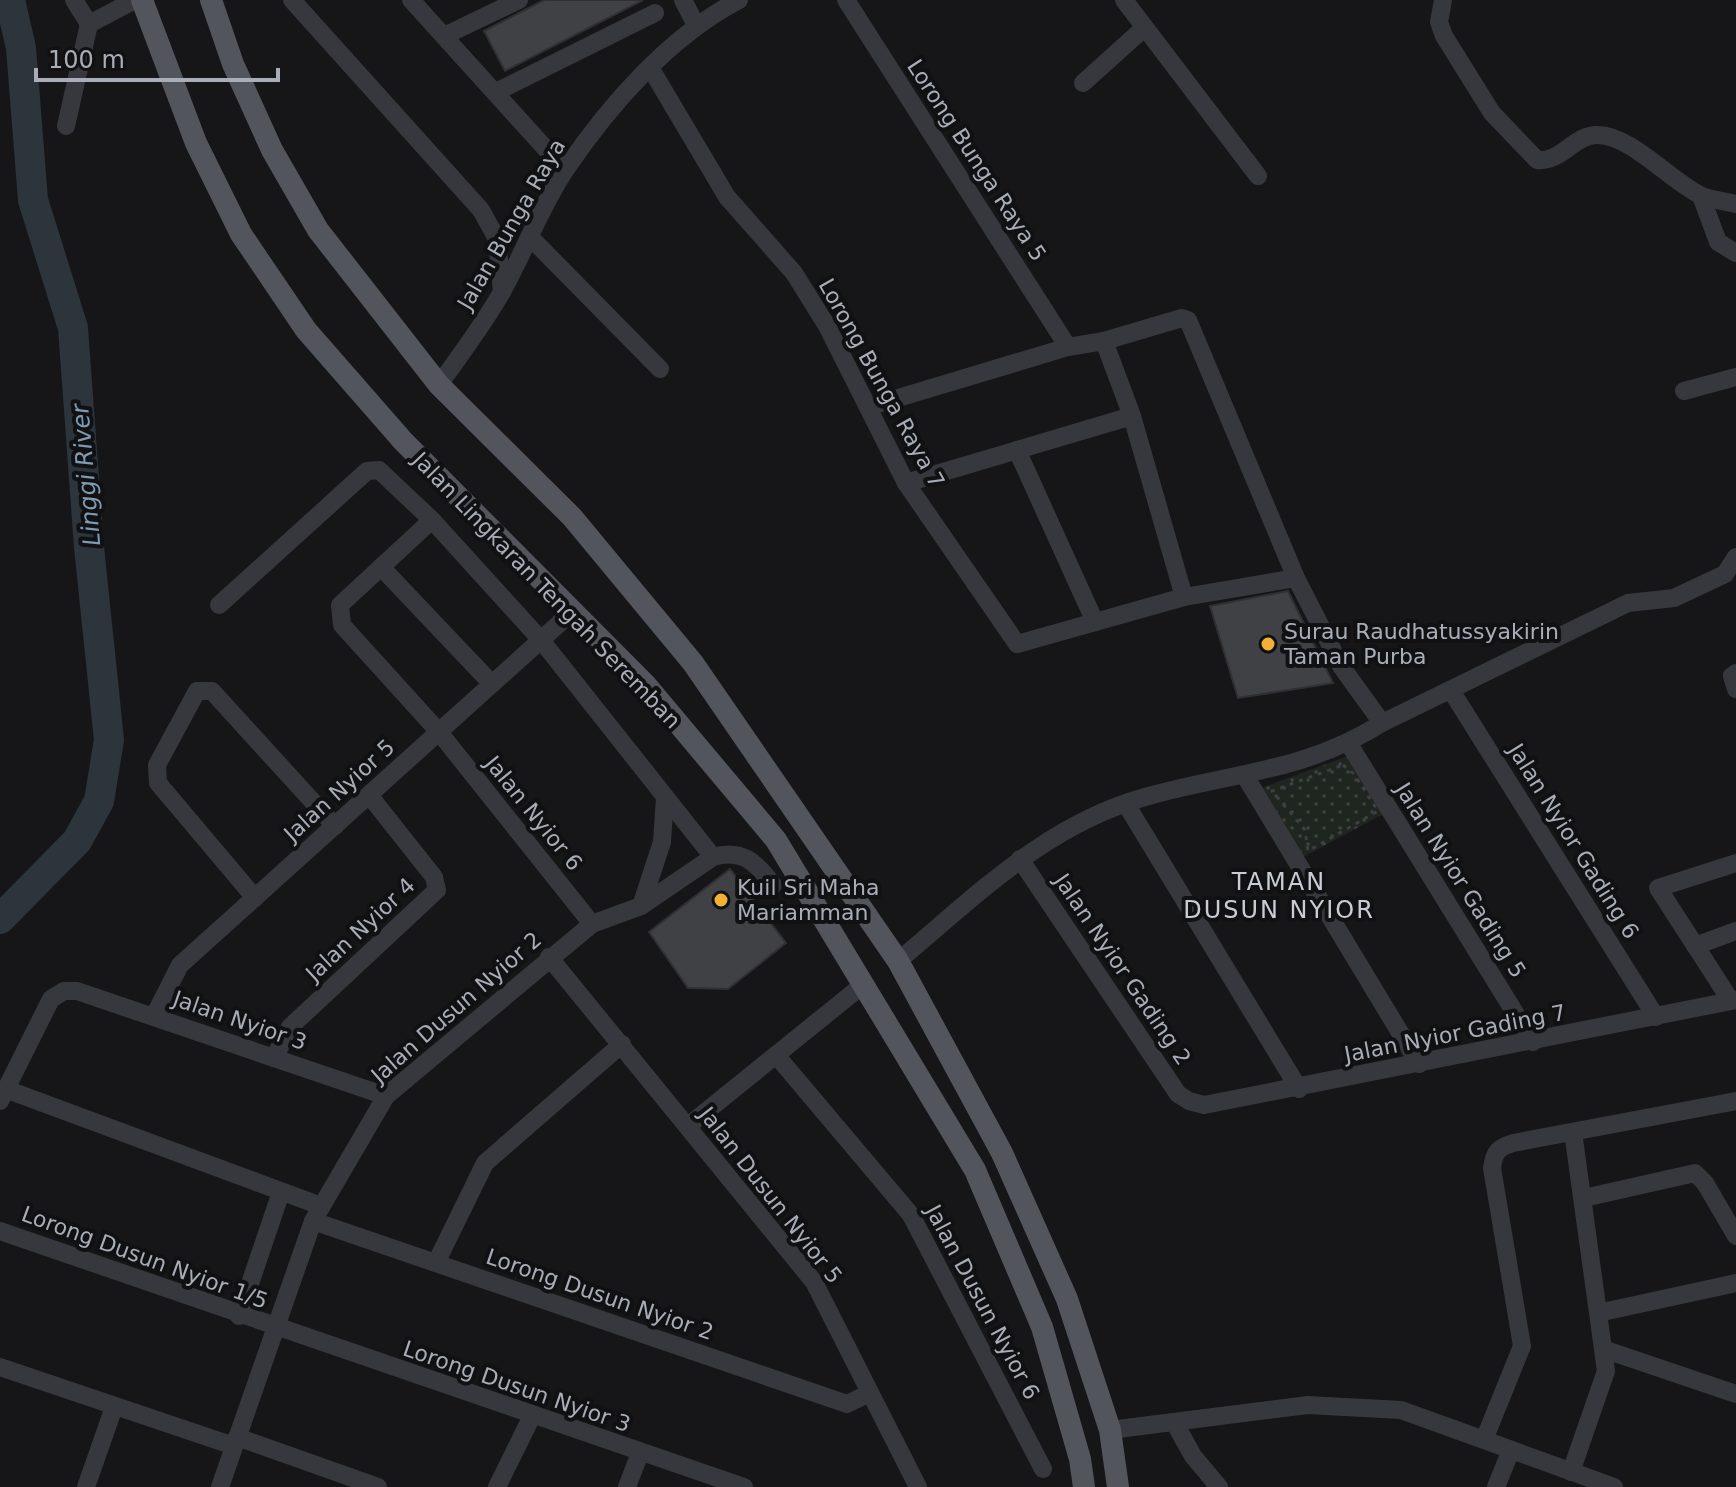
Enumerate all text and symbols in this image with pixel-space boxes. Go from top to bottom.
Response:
scale bar [36,32,278,82]
text: 100 m [48,46,125,74]
street label: Lorong Bunga Raya 5 [902,55,1051,266]
street label: Jalan Bunga Raya [451,135,570,316]
street label: Lorong Bunga Raya 7 [814,274,950,492]
water label: Linggi River [66,401,106,547]
street label: Jalan Lingkaran Tengah Seremban [406,446,686,734]
place label: Surau Raudhatussyakirin Taman Purba [1283,619,1559,669]
marker: Surau Raudhatussyakirin Taman Purba [1259,635,1277,653]
street label: Jalan Nyior 5 [278,734,400,848]
street label: Jalan Nyior Gading 6 [1502,737,1644,943]
street label: Jalan Nyior 6 [479,750,587,875]
street label: Jalan Nyior Gading 5 [1389,776,1531,982]
street label: Jalan Nyior Gading 2 [1048,867,1196,1070]
district label: TAMAN DUSUN NYIOR [1183,868,1375,924]
street label: Jalan Nyior 4 [299,873,420,987]
place label: Kuil Sri Maha Mariamman [737,875,880,925]
marker: Kuil Sri Maha Mariamman [712,891,730,909]
street label: Jalan Dusun Nyior 2 [365,927,546,1089]
street label: Jalan Nyior 3 [168,985,310,1055]
street label: Jalan Nyior Gading 7 [1340,1000,1568,1068]
street label: Jalan Dusun Nyior 5 [693,1101,847,1288]
street label: Jalan Dusun Nyior 6 [920,1199,1044,1404]
street label: Lorong Dusun Nyior 1/5 [18,1201,271,1314]
street label: Lorong Dusun Nyior 2 [483,1244,717,1345]
street label: Lorong Dusun Nyior 3 [400,1336,634,1437]

